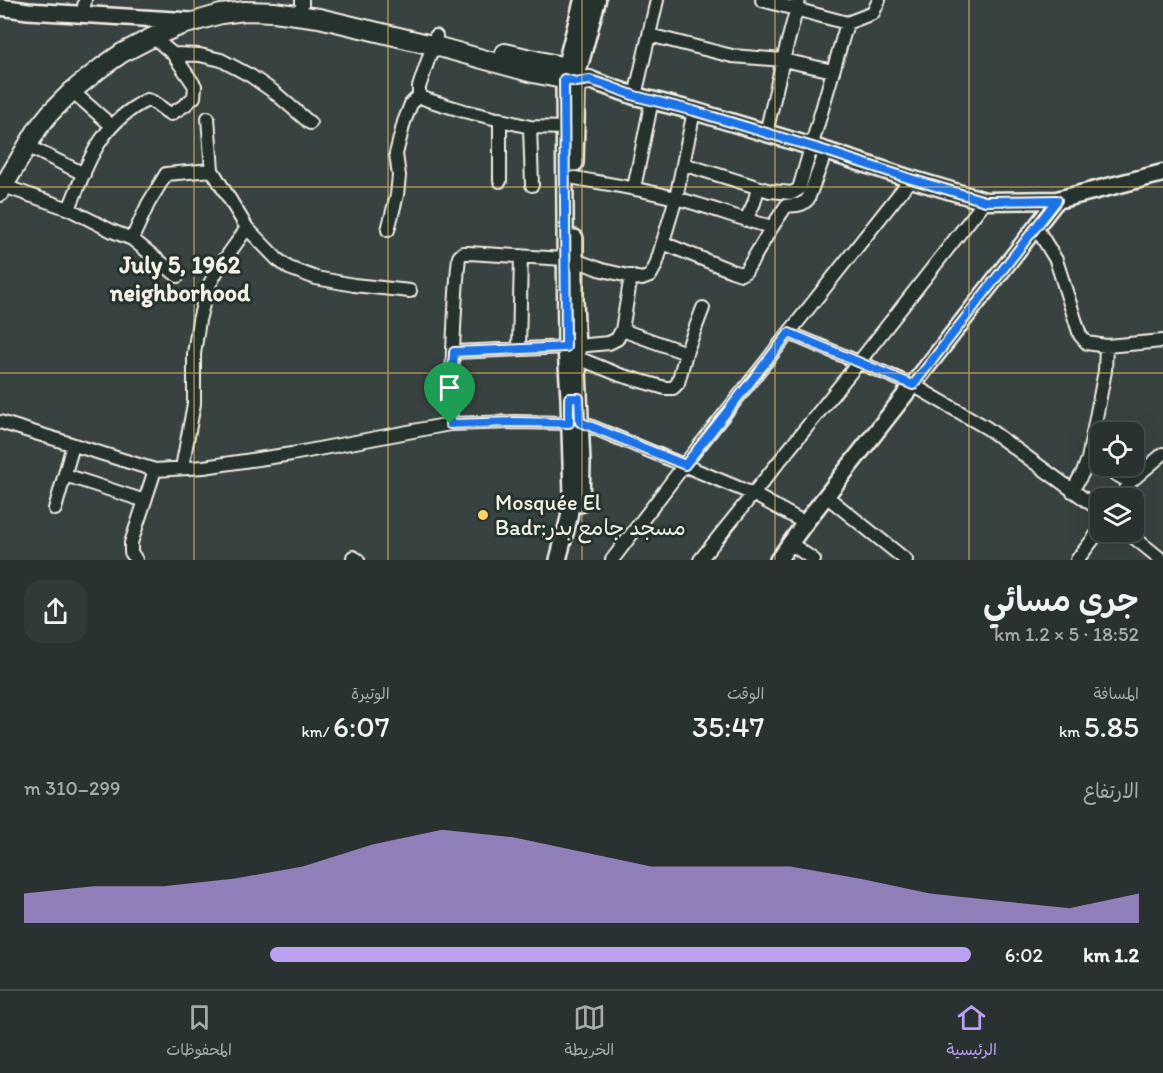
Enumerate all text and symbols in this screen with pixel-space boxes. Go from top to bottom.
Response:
district label: July 5, 1962 neighborhood [109,250,251,308]
pin [424,362,475,424]
icon: arrive [433,371,466,404]
map controls [1090,422,1144,542]
button: locate [1090,422,1144,476]
button: layers [1090,488,1144,542]
place label: Mosquée El Badr;مسجد جامع بدر [495,489,686,544]
marker: Mosquée El Badr;مسجد جامع بدر [476,508,490,522]
button: share [24,580,87,643]
text: جري مسائي [983,580,1139,619]
text: 18:52 · 5 × 1.2 km [994,622,1139,646]
text: الوتيرة [351,684,390,703]
text: الوقت [727,684,764,703]
text: المسافة [1093,684,1139,703]
text: 6:07 [333,708,390,745]
text: 35:47 [692,708,764,745]
text: 5.85 [1084,708,1139,745]
text: /km [302,722,333,741]
text: km [1059,722,1084,741]
text: 299–310 m [24,776,120,800]
text: الارتفاع [1083,779,1139,803]
text: 6:02 [1005,943,1043,967]
text: 1.2 km [1083,943,1139,967]
tab: المحفوظات [166,1001,232,1064]
tab: الخريطة [564,1001,614,1064]
tab: الرئيسية [947,1001,997,1064]

